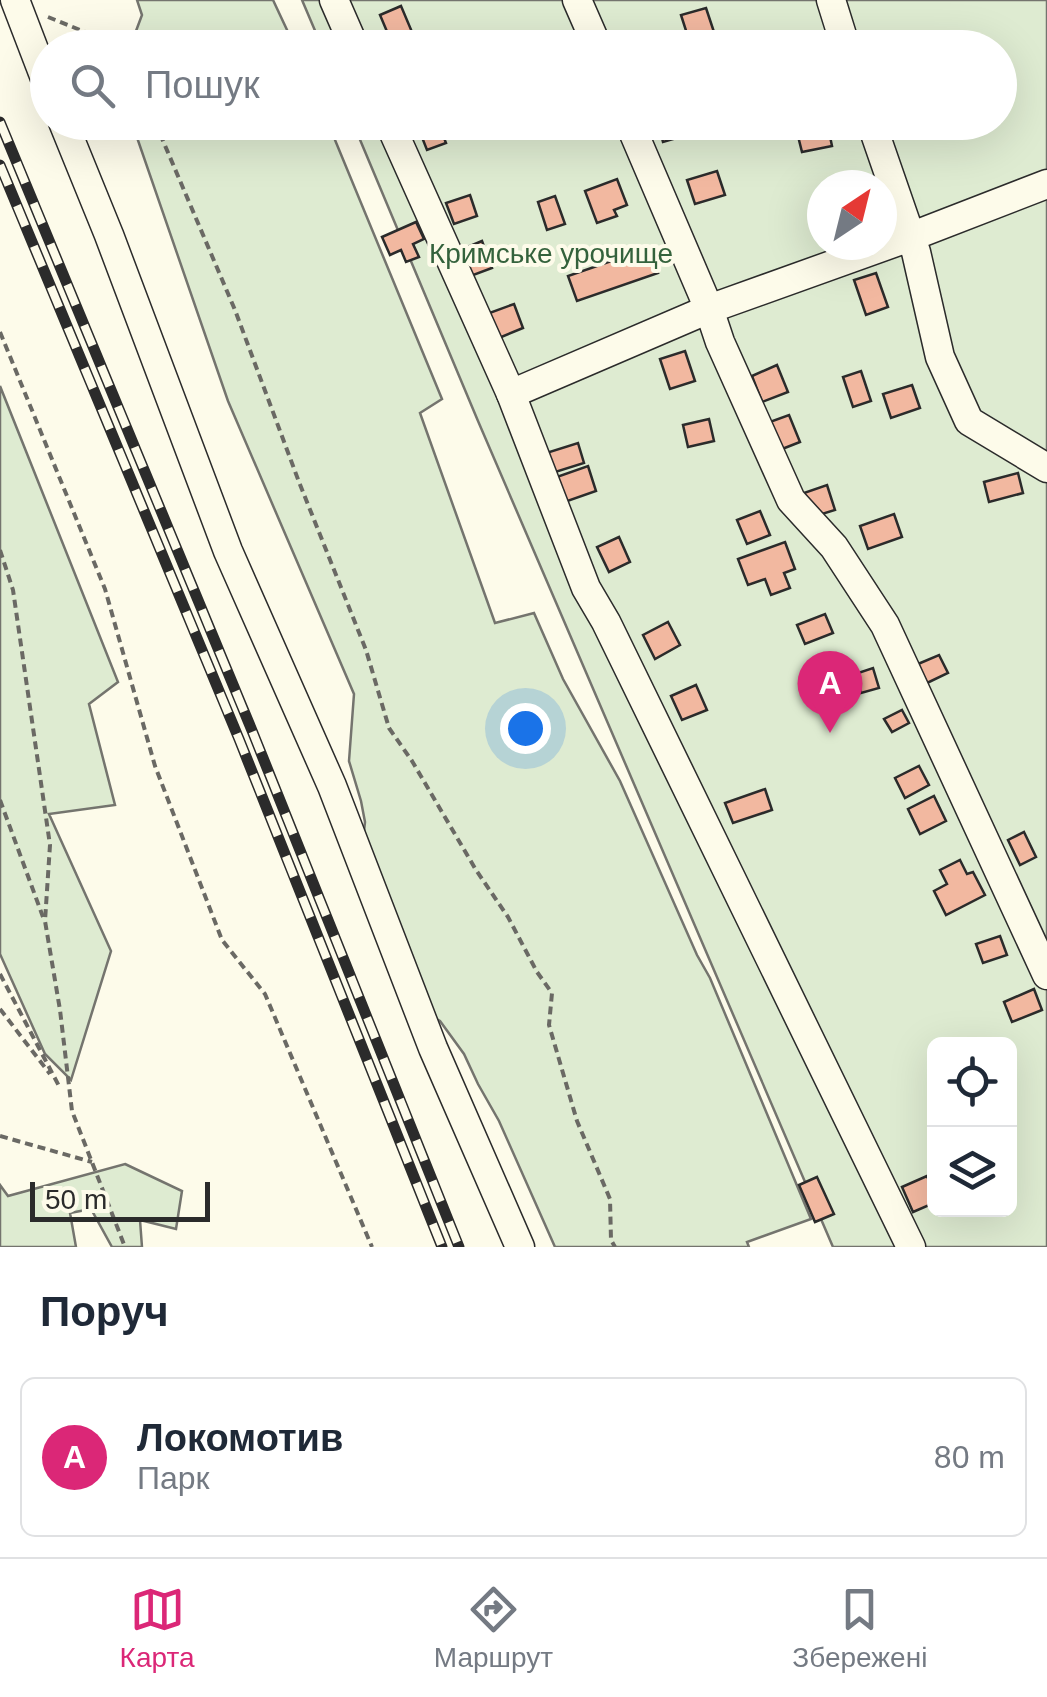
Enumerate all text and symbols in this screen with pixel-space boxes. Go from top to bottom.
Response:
search box [30,30,1017,140]
icon: search [65,58,120,113]
text: Пошук [145,64,260,106]
north arrow [807,170,897,260]
park label: Кримське урочище [429,238,673,269]
pin: A [798,650,862,733]
your location [500,703,551,754]
map controls [927,1037,1017,1217]
button: locate [927,1037,1017,1127]
button: layers [927,1127,1017,1217]
scale bar [30,1177,210,1222]
text: 50 m [45,1184,107,1215]
text: Поруч [40,1288,169,1335]
text: Локомотив [137,1417,343,1459]
text: A [63,1439,86,1475]
text: 80 m [934,1439,1005,1475]
text: Парк [137,1460,210,1496]
tab: Карта [120,1582,195,1674]
tab: Маршрут [434,1582,553,1674]
tab: Збережені [792,1582,927,1674]

